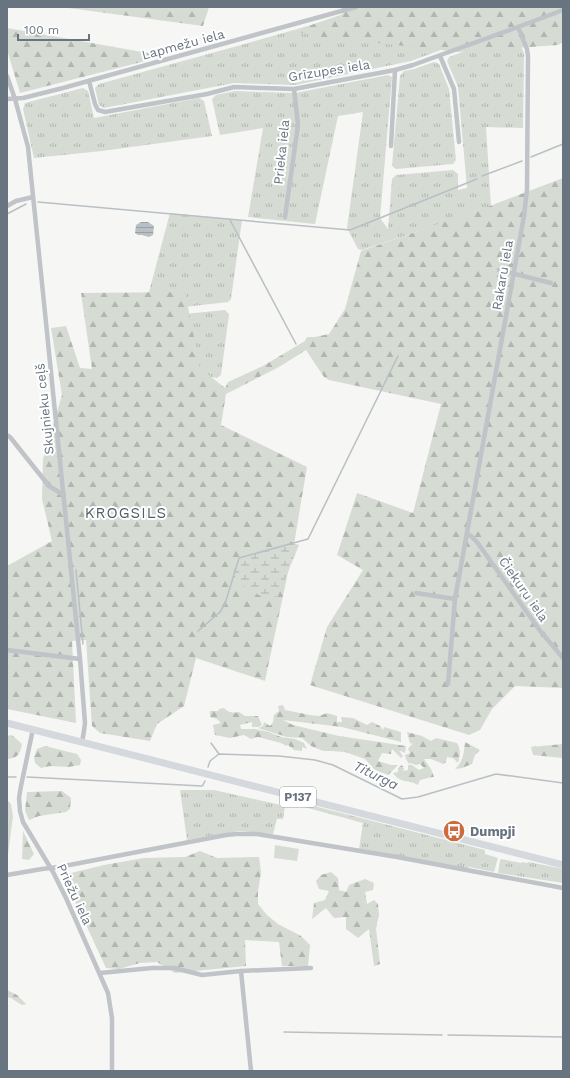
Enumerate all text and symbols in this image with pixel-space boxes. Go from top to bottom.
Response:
scale bar [18,16,89,42]
text: 100 m [24,23,59,37]
street label: Lapmežu iela [140,26,227,63]
street label: Grīzupes iela [287,57,372,84]
street label: Prieka iela [271,118,292,185]
street label: Rakaru iela [489,238,516,311]
street label: Skujnieku ceļš [32,362,58,455]
district label: KROGSILS [85,504,167,522]
street label: Čiekuru iela [496,554,553,625]
water label: Titurga [351,757,401,793]
road number: P137 [280,787,316,807]
bus stop icon: Dumpji [441,818,467,844]
place label: Dumpji [470,824,516,839]
street label: Priežu iela [54,861,96,928]

